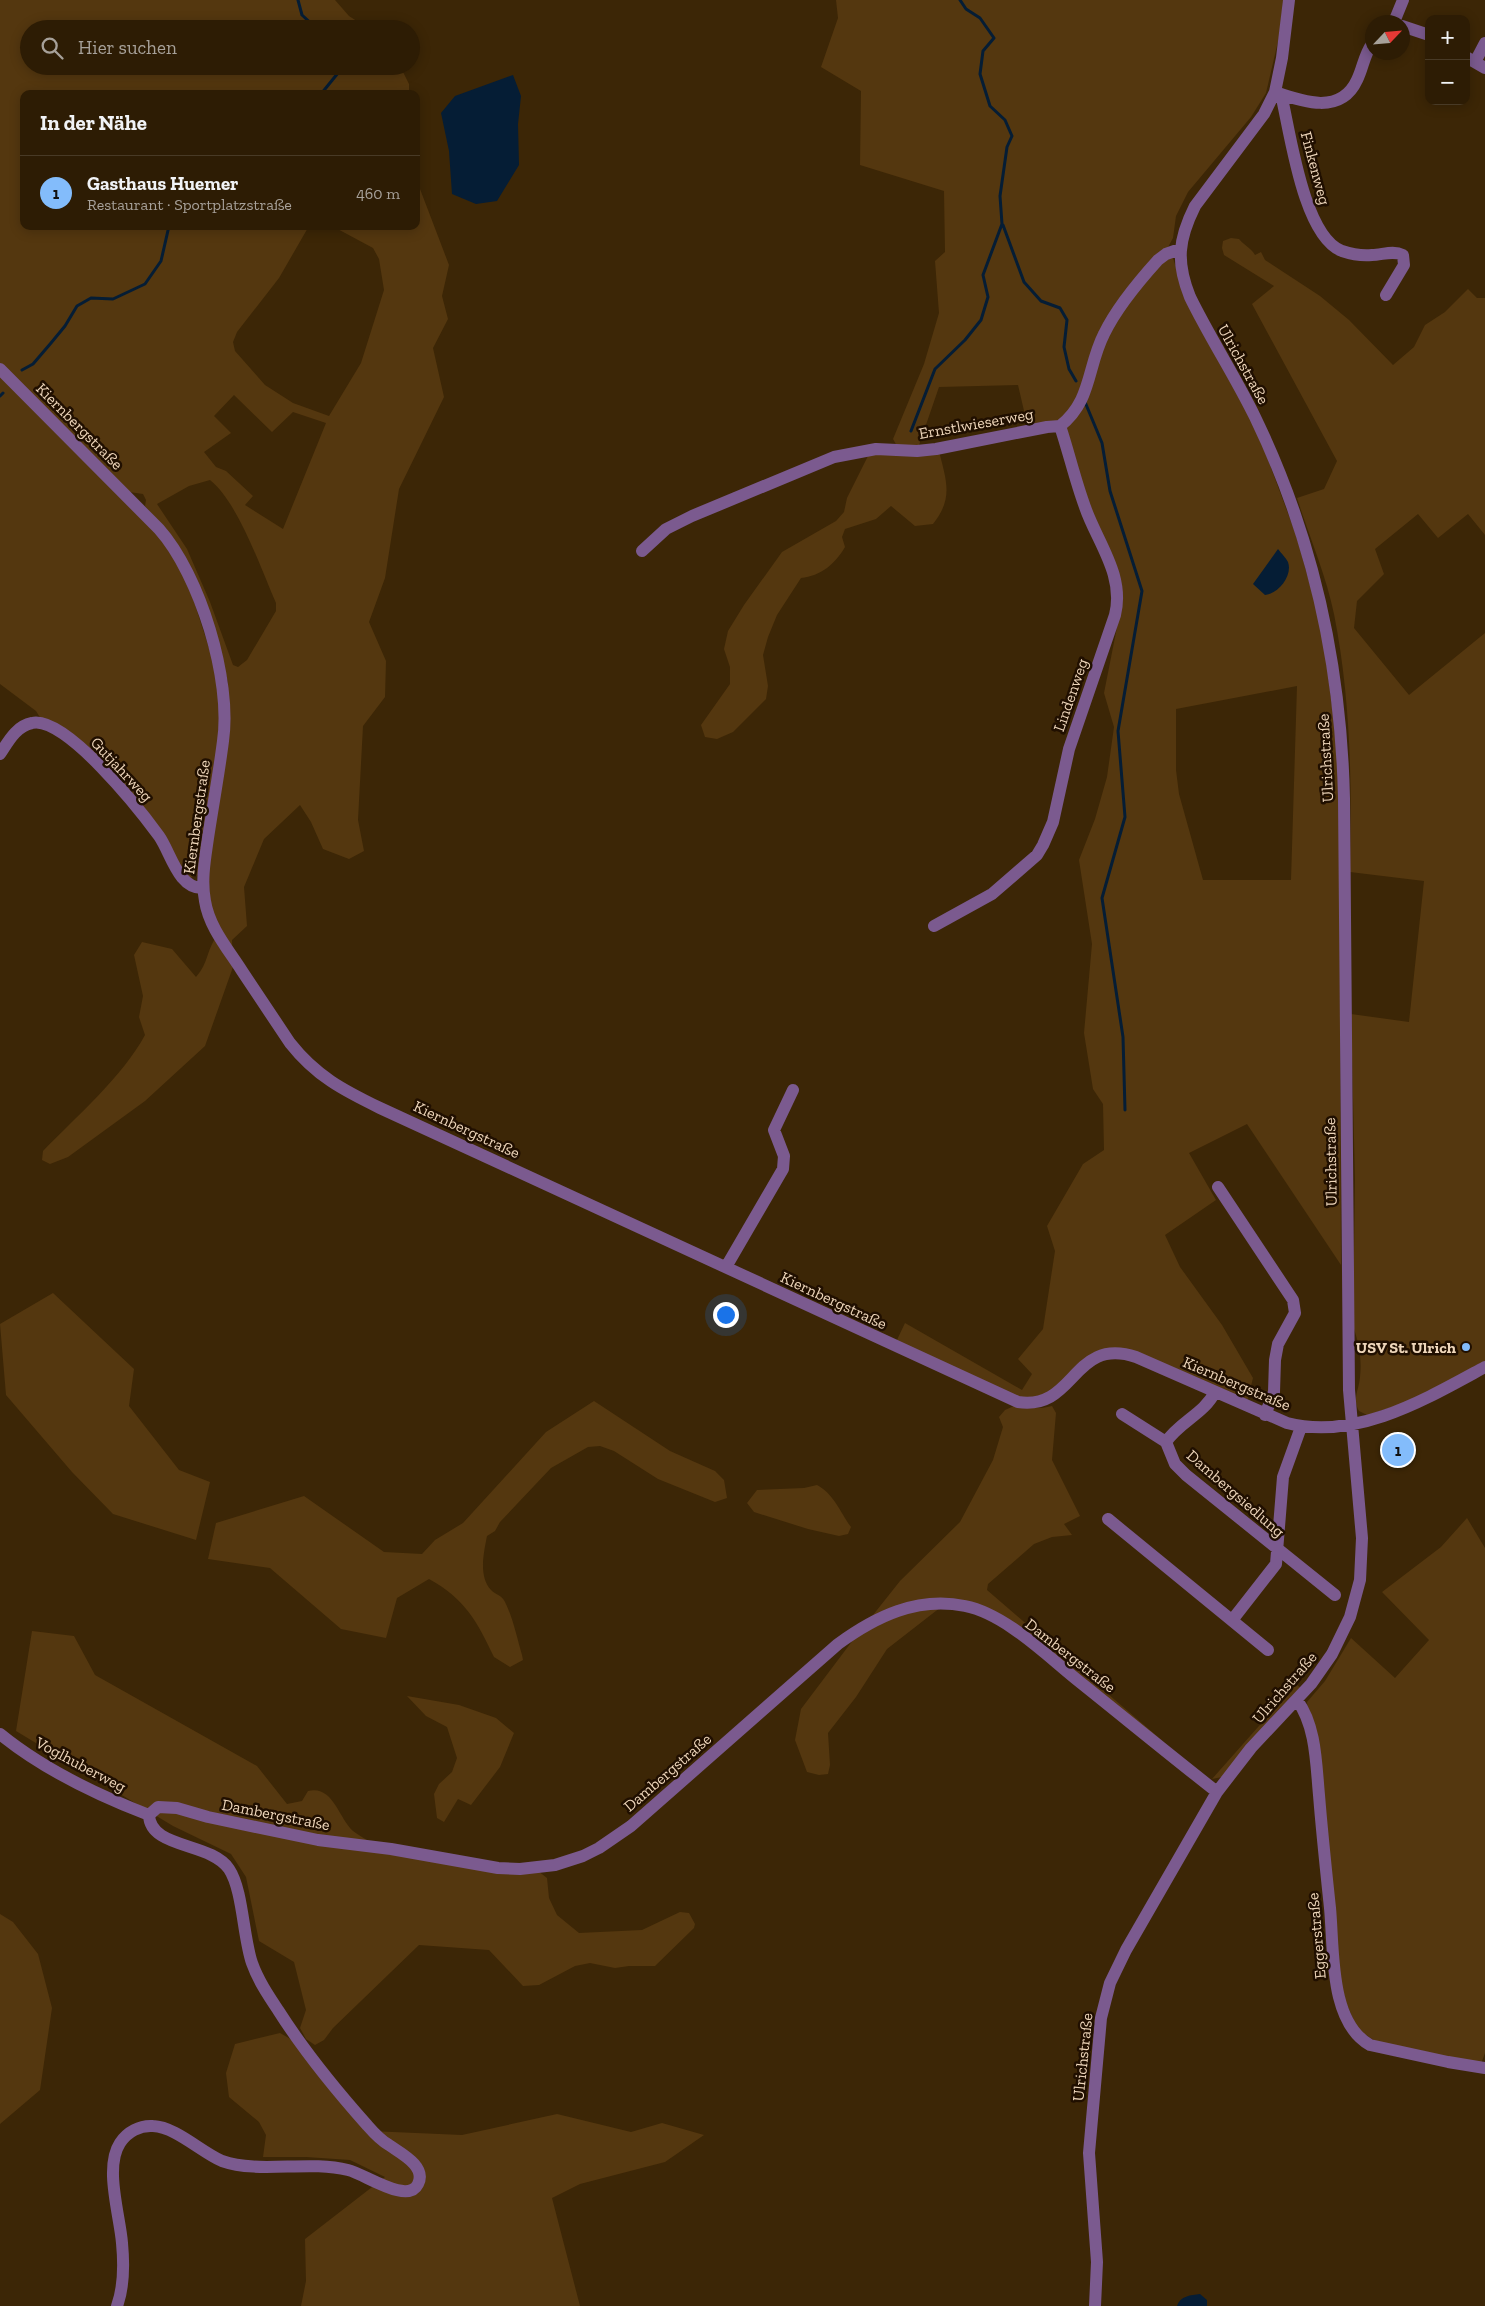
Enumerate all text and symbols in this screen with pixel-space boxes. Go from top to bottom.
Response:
north arrow [1365,15,1410,60]
map controls [1425,15,1470,105]
button: + [1425,15,1470,60]
search box [20,20,420,75]
icon: search [38,34,66,62]
text: Hier suchen [78,36,177,59]
button: − [1425,60,1470,105]
text: In der Nähe [40,110,147,135]
street label: Finkenweg [1297,129,1335,207]
text: Gasthaus Huemer [87,172,239,195]
text: 1 [53,184,59,203]
text: 460 m [356,184,400,203]
text: Restaurant · Sportplatzstraße [87,195,292,214]
street label: Ulrichstraße [1214,321,1273,408]
street label: Kiernbergstraße [32,379,127,474]
street label: Ernstlwieserweg [917,404,1035,443]
street label: Lindenweg [1049,656,1092,734]
street label: Ulrichstraße [1314,713,1337,803]
street label: Gutjahrweg [87,733,157,806]
street label: Kiernbergstraße [179,759,214,875]
street label: Kiernbergstraße [411,1097,523,1162]
street label: Ulrichstraße [1320,1118,1341,1206]
street label: Kiernbergstraße [778,1268,890,1333]
your location [713,1302,739,1328]
place label: USV St. Ulrich [1356,1338,1457,1357]
marker: USV St. Ulrich [1460,1341,1472,1353]
street label: Kiernbergstraße [1180,1352,1293,1415]
pin: 1 [1382,1431,1414,1469]
street label: Dambergsiedlung [1183,1446,1289,1541]
street label: Dambergstraße [1022,1614,1120,1697]
street label: Ulrichstraße [1248,1648,1321,1727]
street label: Dambergstraße [620,1729,715,1816]
street label: Voglhuberweg [31,1732,129,1796]
street label: Dambergstraße [220,1795,332,1834]
street label: Eggerstraße [1303,1892,1330,1980]
street label: Ulrichstraße [1068,2012,1097,2102]

